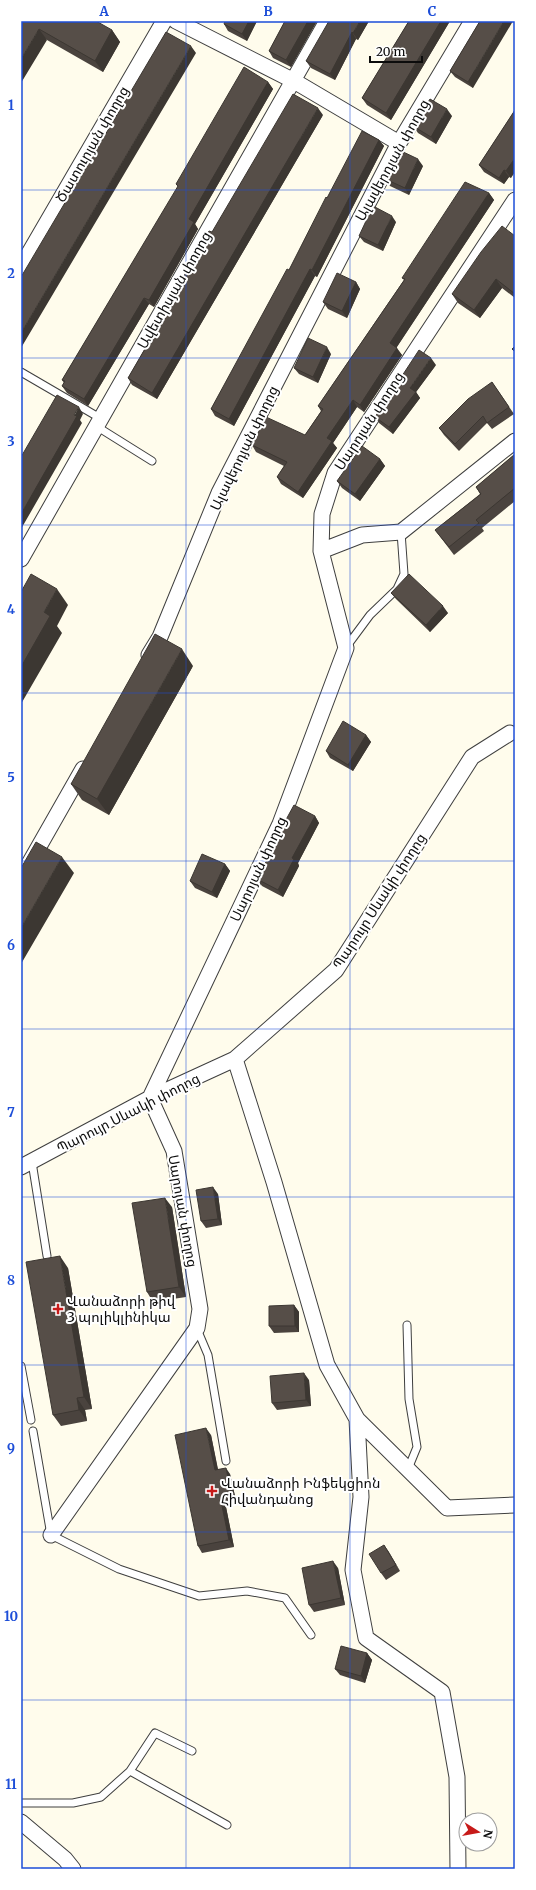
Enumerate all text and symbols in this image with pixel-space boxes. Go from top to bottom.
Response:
text: A [98,3,109,20]
text: B [263,3,273,20]
text: C [428,3,437,20]
scale bar [370,38,422,64]
text: 20 m [376,44,405,59]
street label: Ծատուրյան փողոց [51,83,133,205]
street label: Ալավերդյան փողոց [351,96,433,224]
text: 1 [8,97,14,114]
street label: Ավետիսյան փողոց [133,228,215,352]
text: 2 [7,265,15,282]
street label: Սարոյան փողոց [330,368,408,474]
street label: Ալավերդյան փողոց [206,383,282,513]
text: 3 [7,433,15,450]
text: 4 [7,601,16,618]
text: 5 [7,769,15,786]
street label: Սարոյան փողոց [226,813,290,925]
street label: Պարույր Սևակի փողոց [328,830,430,972]
text: 6 [7,937,15,954]
street label: Պարույր Սևակի փողոց [53,1069,203,1157]
text: 7 [7,1104,15,1121]
street label: Սարոյան փողոց [164,1153,202,1269]
text: 8 [7,1272,15,1289]
place label: Վանաձորի թիվ 3 պոլիկլինիկա [67,1292,176,1326]
marker: Վանաձորի թիվ 3 պոլիկլինիկա [52,1303,64,1315]
text: 9 [7,1440,15,1457]
place label: Վանաձորի Ինֆեկցիոն Հիվանդանոց [221,1474,380,1508]
marker: Վանաձորի Ինֆեկցիոն Հիվանդանոց [206,1485,218,1497]
text: 10 [4,1608,18,1625]
text: 11 [5,1776,17,1793]
north arrow [458,1812,498,1852]
text: N [480,1828,496,1840]

